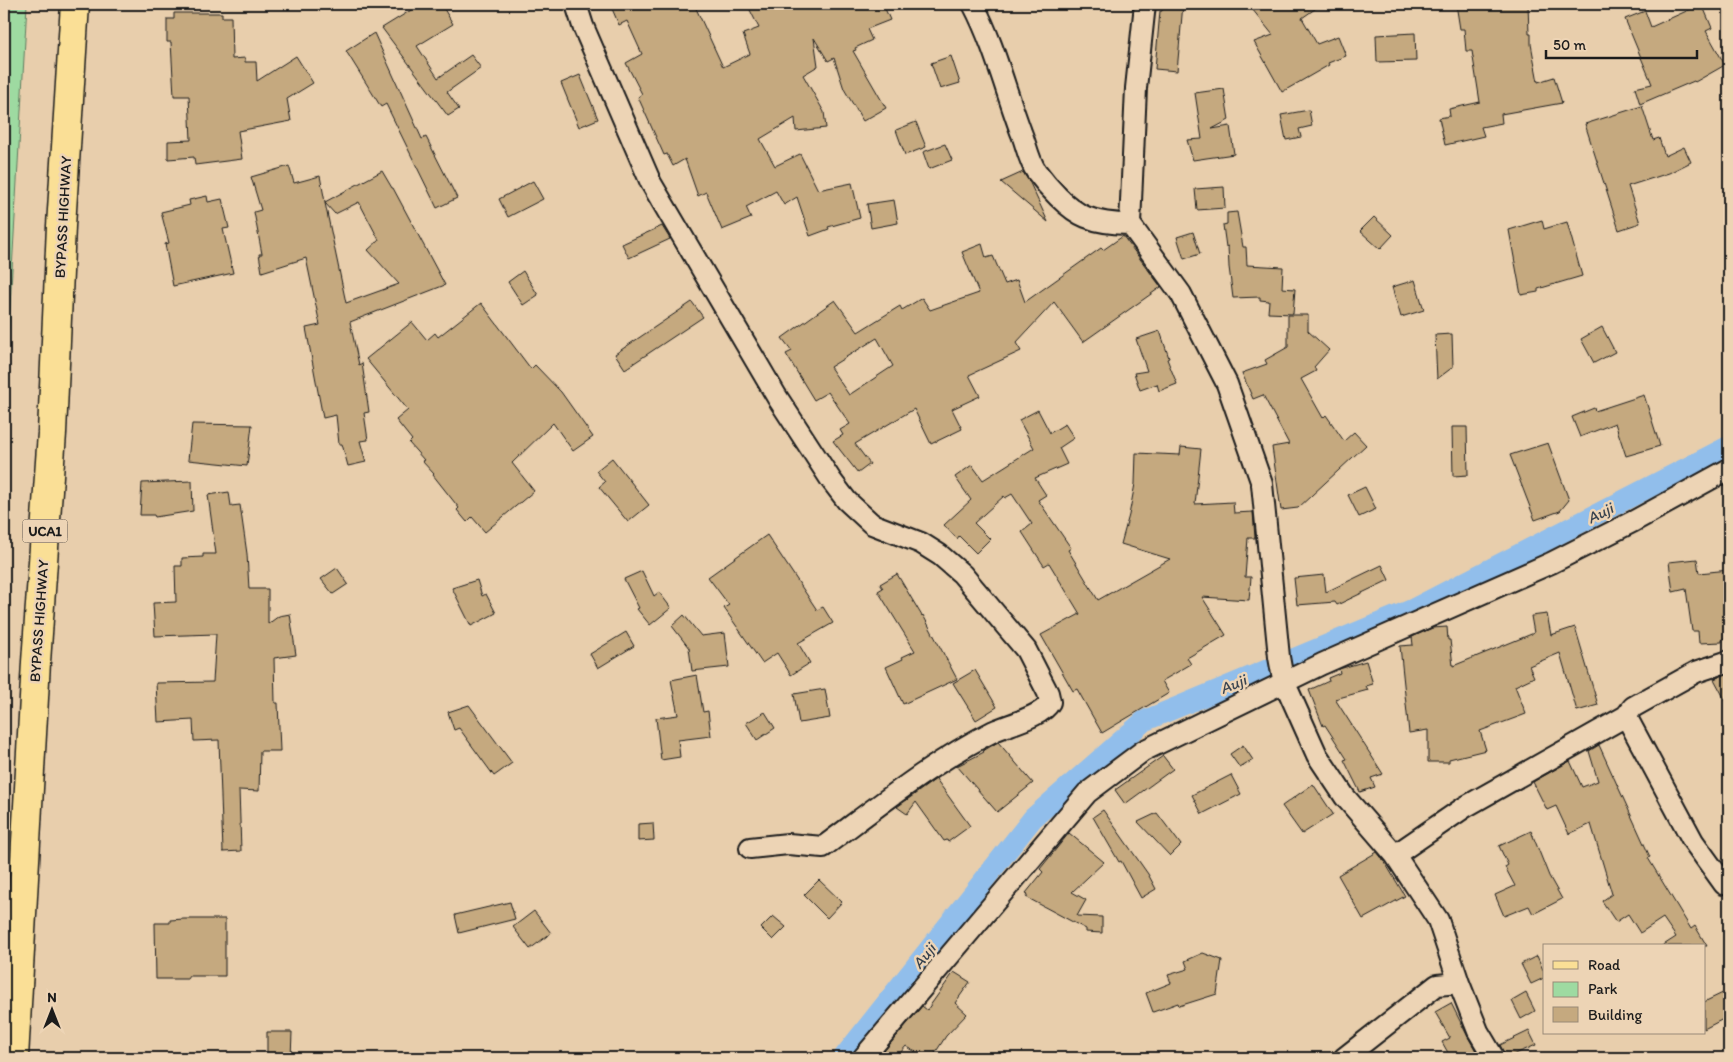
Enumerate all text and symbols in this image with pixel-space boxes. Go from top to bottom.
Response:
scale bar [1546,28,1697,60]
text: 50 m [1553,36,1586,54]
street label: BYPASS HIGHWAY [51,155,75,279]
water label: Auji [1584,498,1618,528]
road number: UCA1 [22,520,68,542]
street label: BYPASS HIGHWAY [26,559,52,683]
water label: Auji [1217,669,1251,698]
water label: Auji [908,938,941,972]
legend [1543,944,1706,1034]
text: Road [1588,956,1621,974]
text: Park [1588,980,1618,998]
north arrow [28,984,78,1034]
text: N [47,989,57,1006]
text: Building [1588,1006,1642,1024]

